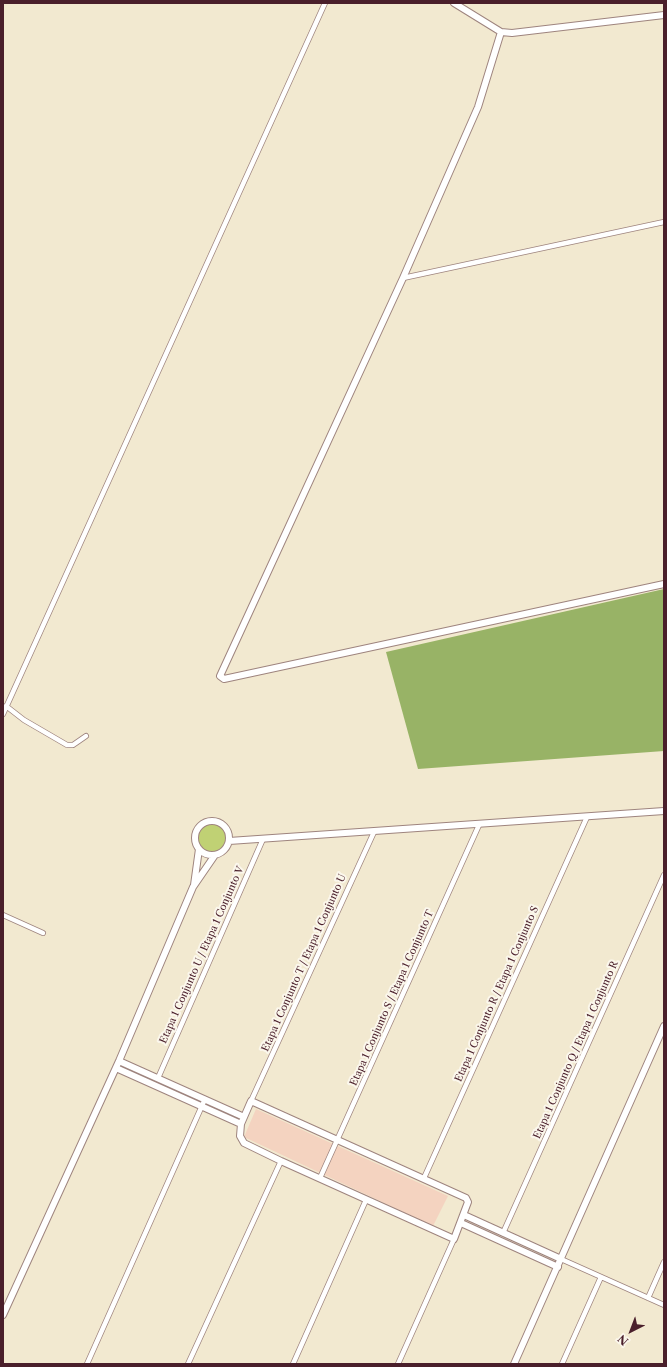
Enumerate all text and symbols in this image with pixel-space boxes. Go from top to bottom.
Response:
street label: Etapa 1 Conjunto U / Etapa 1 Conjunto V [157,865,247,1045]
street label: Etapa 1 Conjunto T / Etapa 1 Conjunto U [259,872,349,1054]
street label: Etapa 1 Conjunto R / Etapa 1 Conjunto S [453,904,541,1084]
street label: Etapa 1 Conjunto S / Etapa 1 Conjunto T [348,908,436,1088]
street label: Etapa 1 Conjunto Q / Etapa 1 Conjunto R [531,959,621,1141]
north arrow [611,1311,651,1351]
text: N [615,1332,631,1348]

